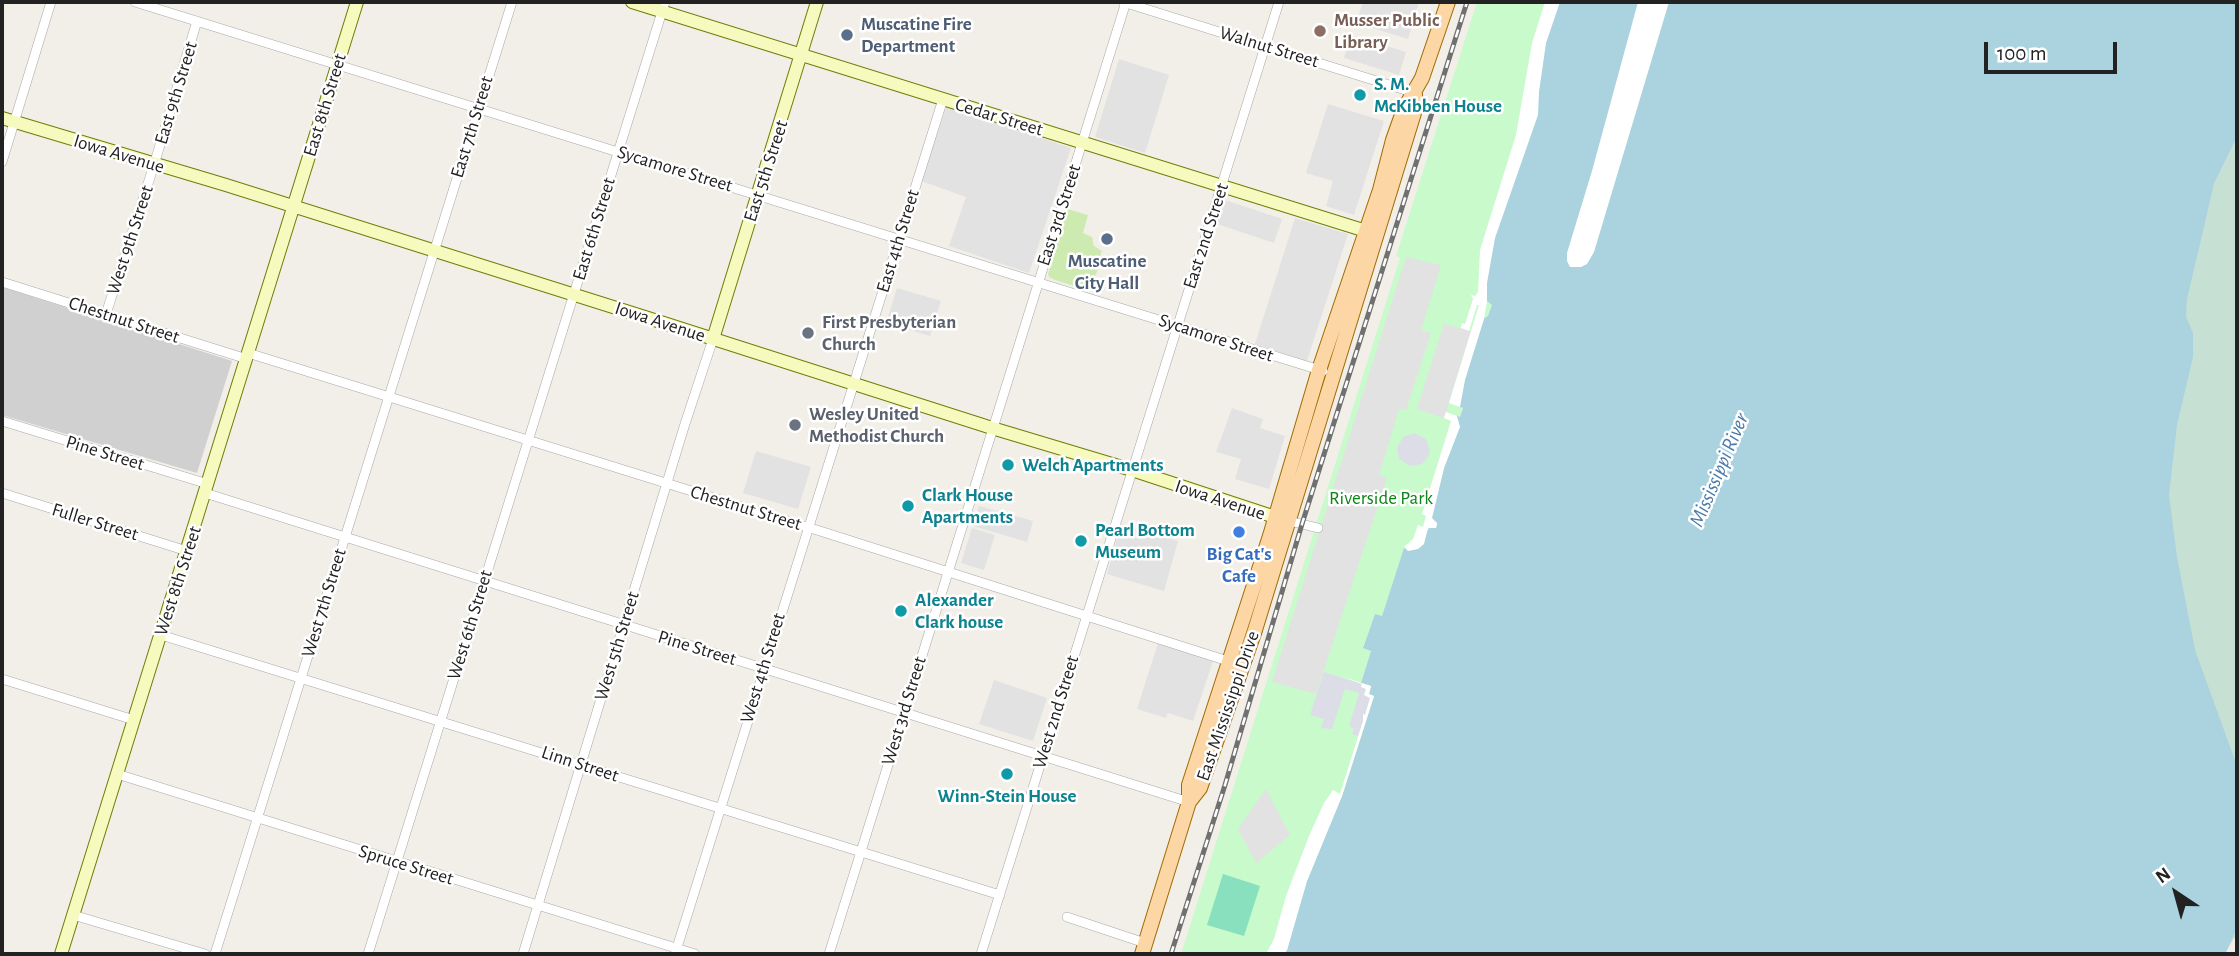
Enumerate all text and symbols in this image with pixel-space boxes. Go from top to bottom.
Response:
place label: Musser Public Library [1334,9,1439,53]
place label: Muscatine Fire Department [861,13,972,57]
street label: Walnut Street [1216,21,1322,73]
marker: Musser Public Library [1312,23,1328,39]
marker: Muscatine Fire Department [839,27,855,43]
scale bar [1987,28,2120,72]
street label: East 9th Street [150,39,202,147]
text: 100 m [1997,43,2047,64]
street label: East 8th Street [299,51,351,159]
street label: East 7th Street [446,73,498,181]
place label: S. M. McKibben House [1374,73,1502,117]
marker: S. M. McKibben House [1352,87,1368,103]
street label: Cedar Street [952,93,1046,141]
street label: East 5th Street [739,117,793,225]
street label: Iowa Avenue [71,129,167,179]
street label: Sycamore Street [615,141,735,197]
street label: East 3rd Street [1032,161,1086,269]
street label: East 6th Street [568,175,620,283]
street label: East 2nd Street [1178,180,1234,292]
street label: West 9th Street [102,182,158,298]
street label: East 4th Street [871,187,925,295]
marker: Muscatine City Hall [1099,231,1115,247]
place label: Muscatine City Hall [1068,250,1146,294]
street label: Chestnut Street [66,291,182,349]
street label: Iowa Avenue [612,297,708,347]
street label: Sycamore Street [1156,309,1276,367]
place label: First Presbyterian Church [822,311,956,355]
marker: First Presbyterian Church [800,325,816,341]
place label: Wesley United Methodist Church [809,403,944,447]
water label: Mississippi River [1684,409,1754,531]
marker: Wesley United Methodist Church [787,417,803,433]
street label: Pine Street [63,430,147,476]
place label: Welch Apartments [1022,454,1163,476]
marker: Welch Apartments [1000,457,1016,473]
street label: Iowa Avenue [1172,475,1268,525]
street label: Chestnut Street [688,480,804,536]
place label: Clark House Apartments [922,484,1013,528]
park label: Riverside Park [1329,487,1433,509]
street label: Fuller Street [49,498,141,546]
marker: Clark House Apartments [900,498,916,514]
place label: Pearl Bottom Museum [1095,519,1195,563]
street label: West 8th Street [150,523,206,639]
marker: Big Cat's Cafe [1231,524,1247,540]
marker: Pearl Bottom Museum [1073,533,1089,549]
place label: Big Cat's Cafe [1207,543,1271,587]
street label: West 7th Street [297,546,351,660]
street label: West 6th Street [442,567,498,683]
street label: West 5th Street [590,589,644,703]
place label: Alexander Clark house [915,589,1003,633]
marker: Alexander Clark house [893,603,909,619]
street label: West 4th Street [735,610,791,726]
street label: Pine Street [655,625,739,671]
street label: East Mississippi Drive [1192,628,1264,784]
street label: West 2nd Street [1028,653,1084,771]
street label: West 3rd Street [877,654,931,768]
street label: Linn Street [539,741,621,787]
marker: Winn-Stein House [999,766,1015,782]
place label: Winn-Stein House [938,785,1076,807]
street label: Spruce Street [356,840,456,890]
north arrow [2141,858,2211,928]
text: N [2152,864,2174,887]

